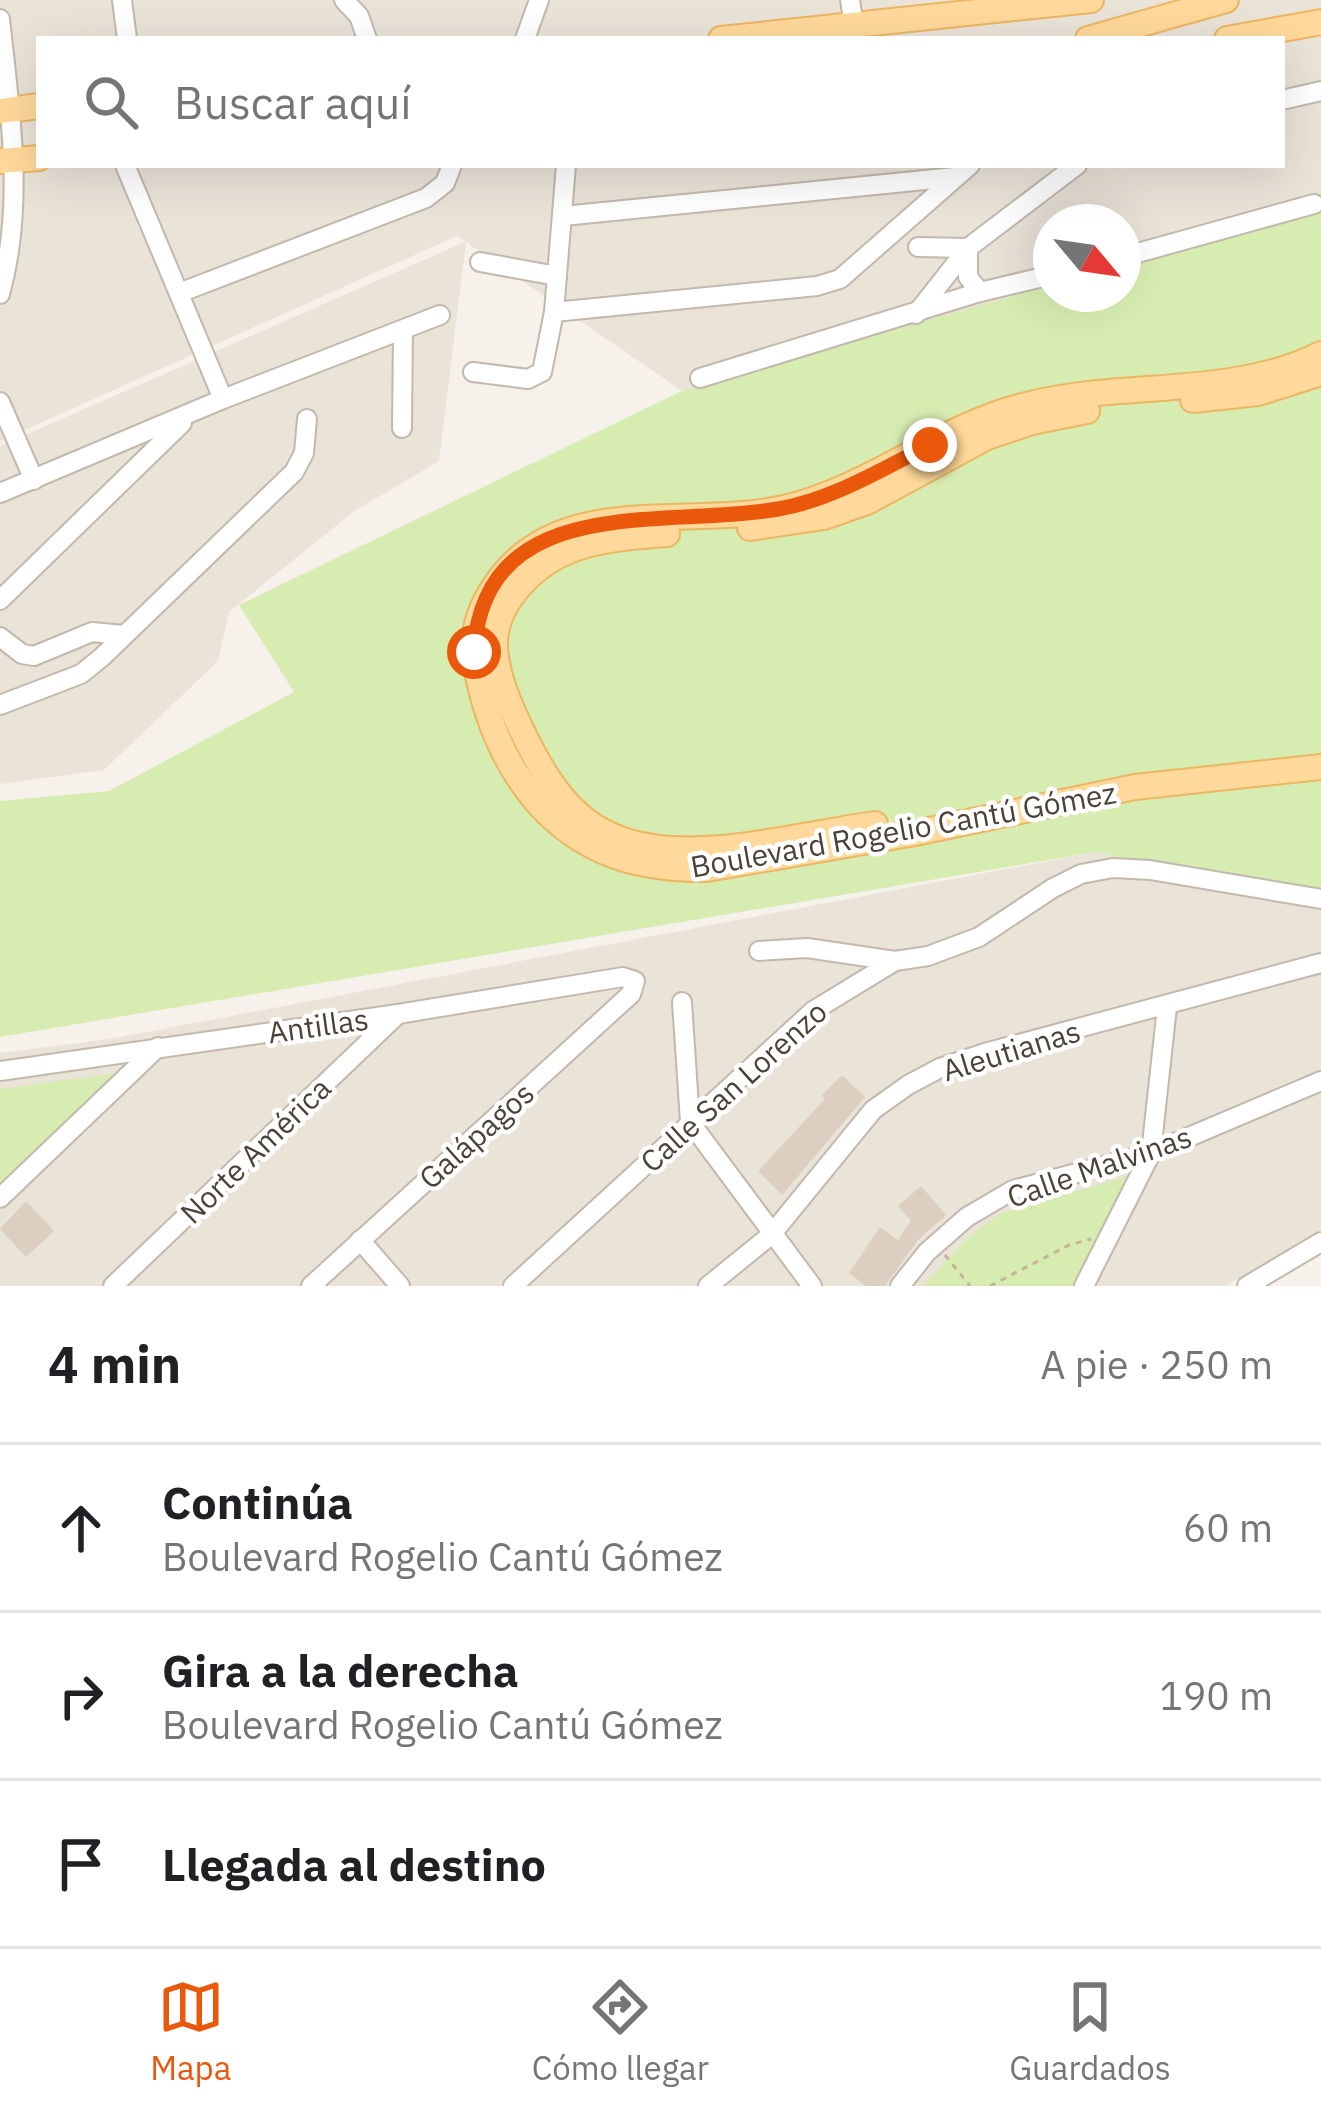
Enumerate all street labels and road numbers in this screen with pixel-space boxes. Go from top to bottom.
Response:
street label: Boulevard Rogelio Cantú Gómez [687,772,1119,886]
street label: Calle San Lorenzo [631,992,835,1180]
street label: Antillas [265,999,371,1051]
street label: Aleutianas [937,1011,1085,1089]
street label: Norte América [171,1068,339,1232]
street label: Galápagos [410,1073,542,1197]
street label: Calle Malvinas [1002,1116,1196,1216]

